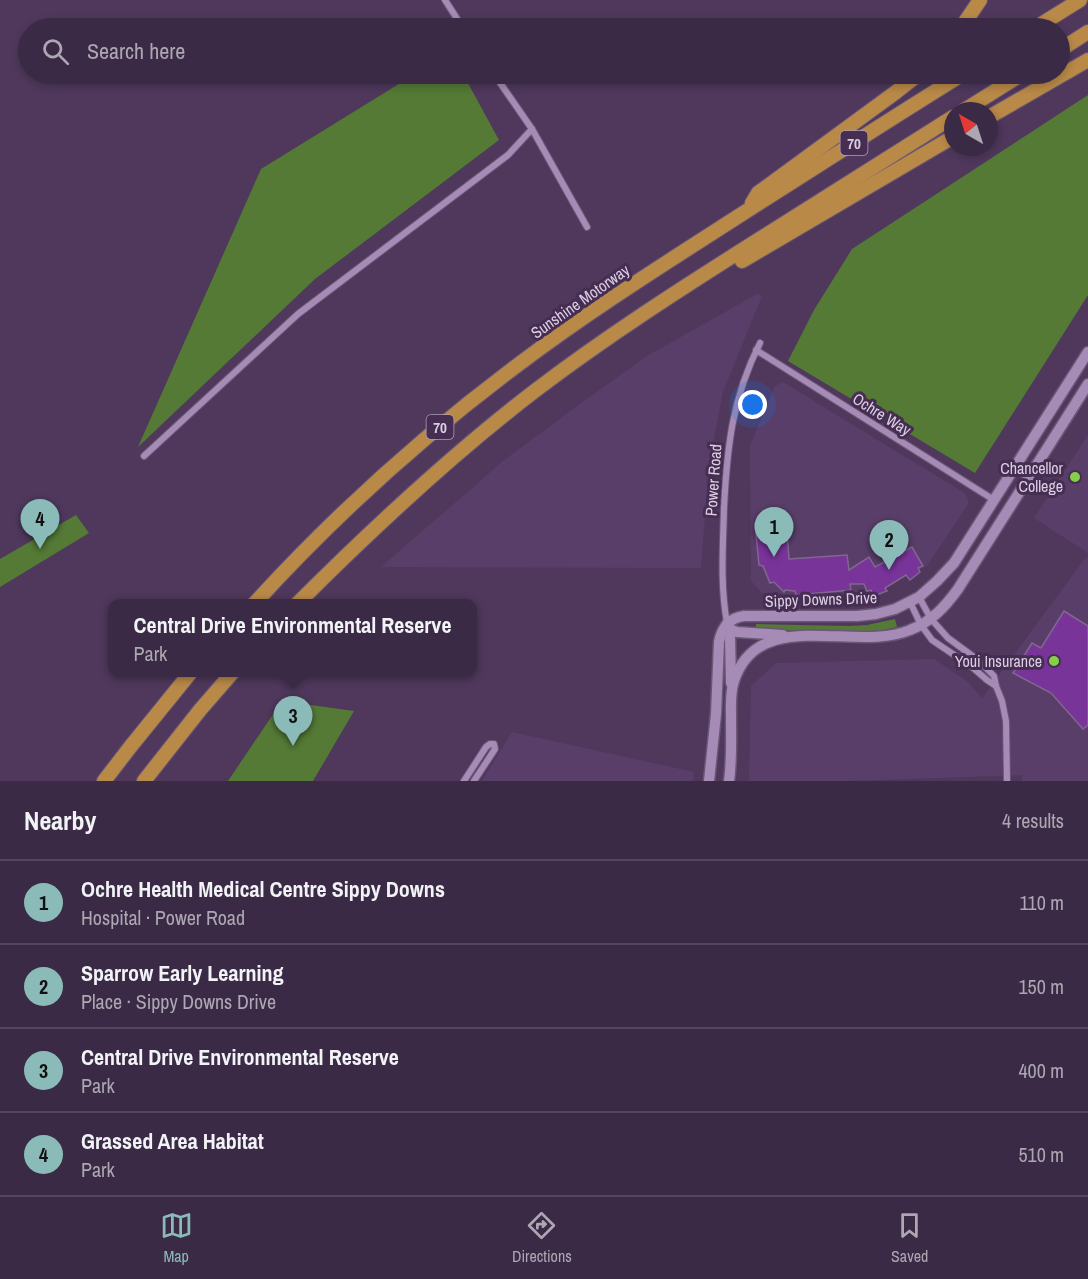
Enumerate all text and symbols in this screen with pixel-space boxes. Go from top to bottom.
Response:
search box [18,18,1070,84]
icon: search [39,35,72,68]
text: Search here [87,36,185,66]
north arrow [944,102,998,156]
road number: 70 [840,131,868,155]
street label: Sunshine Motorway [526,258,634,343]
street label: Ochre Way [849,387,916,441]
your location [738,390,767,419]
road number: 70 [426,415,454,439]
street label: Power Road [700,443,726,517]
place label: Chancellor College [1000,457,1064,497]
marker: Chancellor College [1068,470,1082,484]
pin: 4 [20,500,60,549]
pin: 1 [754,508,794,557]
pin: 2 [870,520,908,570]
street label: Sippy Downs Drive [765,586,877,612]
popup [108,599,477,677]
text: Central Drive Environmental Reserve [134,610,451,640]
text: Park [134,640,167,667]
place label: Youi Insurance [955,650,1042,672]
marker: Youi Insurance [1047,654,1061,668]
pin: 3 [274,696,312,746]
text: Nearby [24,803,96,838]
text: 4 results [1002,807,1064,834]
text: Ochre Health Medical Centre Sippy Downs [81,874,445,904]
text: 1 [39,889,48,916]
text: 110 m [1020,889,1064,916]
text: Hospital · Power Road [81,904,245,931]
text: Sparrow Early Learning [81,958,284,988]
text: 2 [39,973,48,1000]
text: 150 m [1018,973,1064,1000]
text: Place · Sippy Downs Drive [81,988,276,1015]
text: Central Drive Environmental Reserve [81,1042,399,1072]
text: 3 [39,1057,48,1084]
text: 400 m [1018,1057,1064,1084]
text: Park [81,1072,115,1099]
text: Grassed Area Habitat [81,1126,264,1156]
text: 4 [39,1141,48,1168]
text: 510 m [1018,1141,1064,1168]
text: Park [81,1156,115,1183]
tab: Map [160,1209,193,1267]
tab: Directions [512,1209,572,1267]
tab: Saved [891,1209,928,1267]

